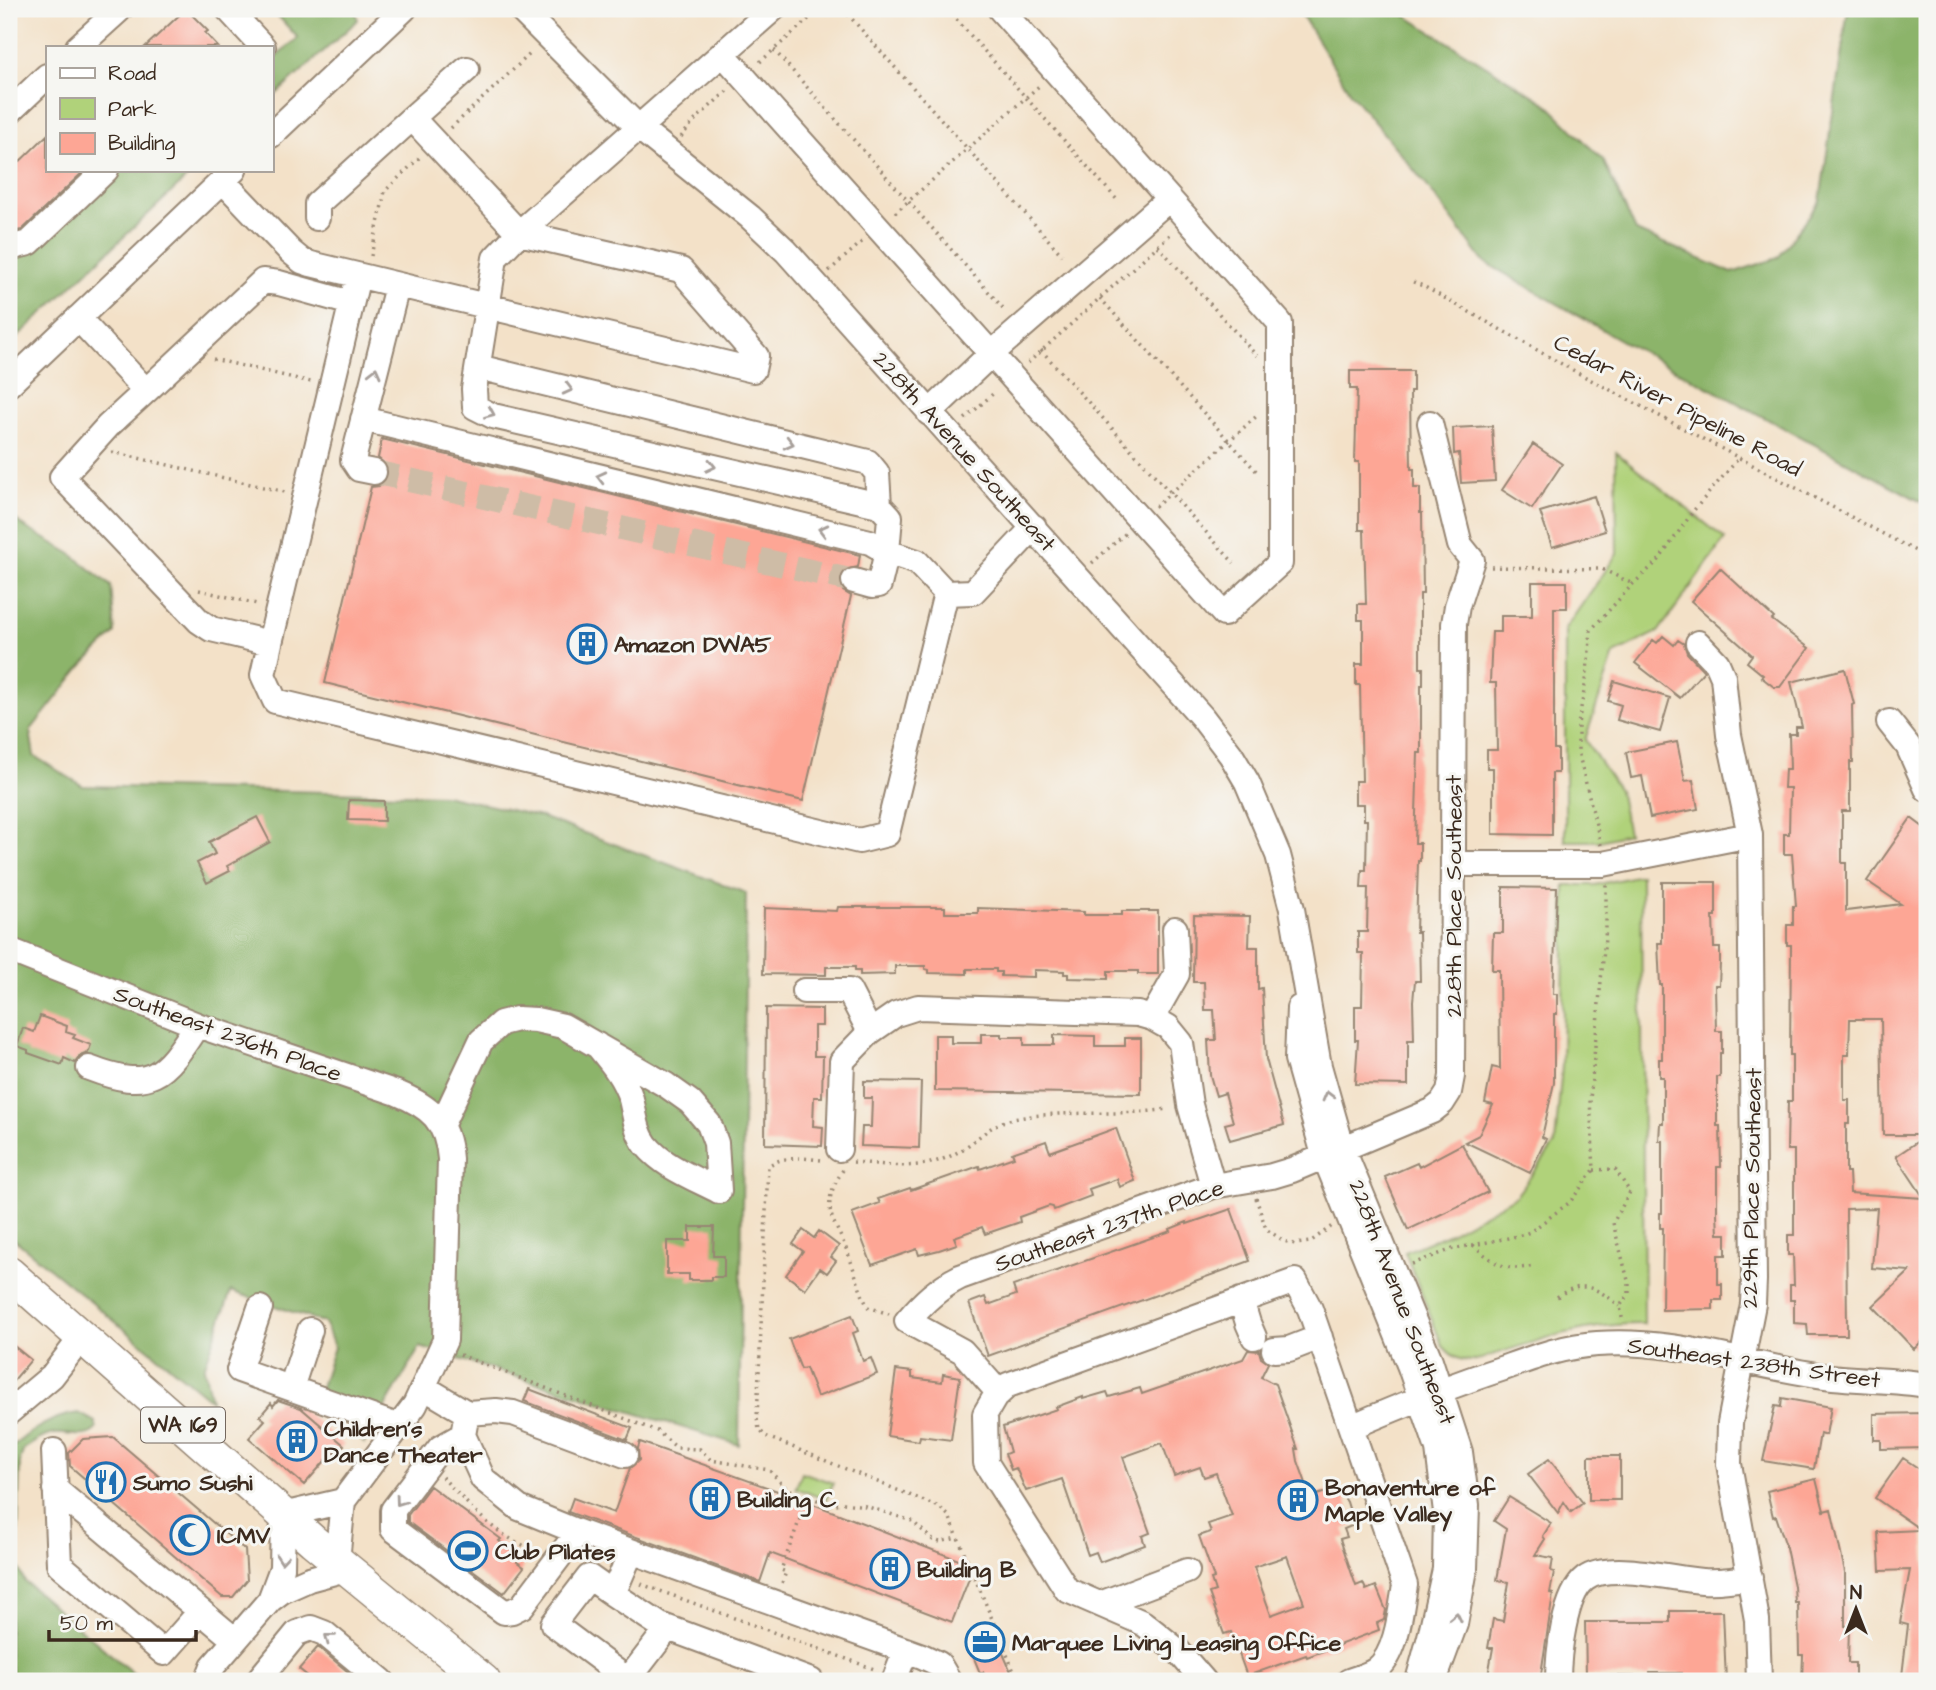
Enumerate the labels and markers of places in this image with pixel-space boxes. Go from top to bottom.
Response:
building icon: Amazon DWA5 [566,623,608,665]
place label: Amazon DWA5 [614,629,772,661]
place label: Children's Dance Theater [324,1413,483,1471]
building icon: Children's Dance Theater [276,1420,318,1462]
restaurant icon: Sumo Sushi [85,1461,127,1503]
place label: Sumo Sushi [132,1467,253,1499]
place label: Bonaventure of Maple Valley [1325,1472,1497,1532]
building icon: Building C [689,1478,731,1520]
building icon: Bonaventure of Maple Valley [1277,1479,1319,1521]
place label: Building C [737,1484,837,1517]
mosque icon: ICMV [169,1514,211,1556]
place label: ICMV [217,1520,271,1552]
sports icon: Club Pilates [447,1530,489,1572]
place label: Club Pilates [495,1536,616,1568]
building icon: Building B [869,1548,911,1590]
place label: Building B [917,1554,1017,1587]
office icon: Marquee Living Leasing Office [964,1621,1006,1663]
place label: Marquee Living Leasing Office [1012,1627,1342,1660]

